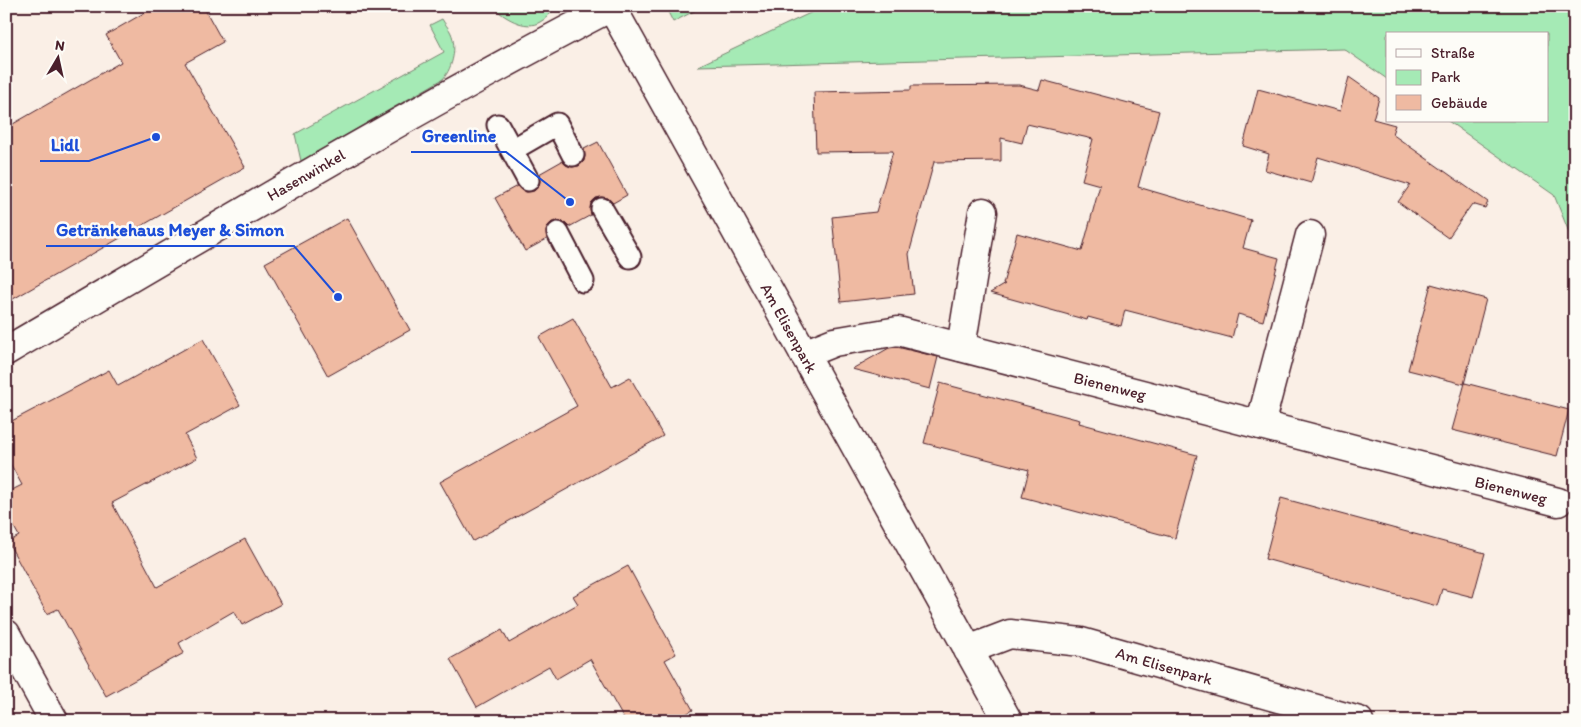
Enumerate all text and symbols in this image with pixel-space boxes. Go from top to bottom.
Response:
north arrow [32,32,82,82]
legend [1386,32,1548,122]
text: N [54,37,66,55]
text: Straße [1431,44,1475,62]
text: Park [1431,68,1461,86]
text: Gebäude [1431,94,1488,112]
callout: Greenline [411,119,506,152]
text: Greenline [422,125,497,147]
callout: Lidl [40,128,89,161]
text: Lidl [51,134,80,156]
street label: Hasenwinkel [264,145,349,205]
callout: Getränkehaus Meyer & Simon [46,213,294,246]
text: Getränkehaus Meyer & Simon [56,219,285,241]
street label: Am Elisenpark [757,280,822,377]
street label: Bienenweg [1072,368,1149,404]
street label: Bienenweg [1473,472,1550,508]
street label: Am Elisenpark [1114,643,1215,689]

